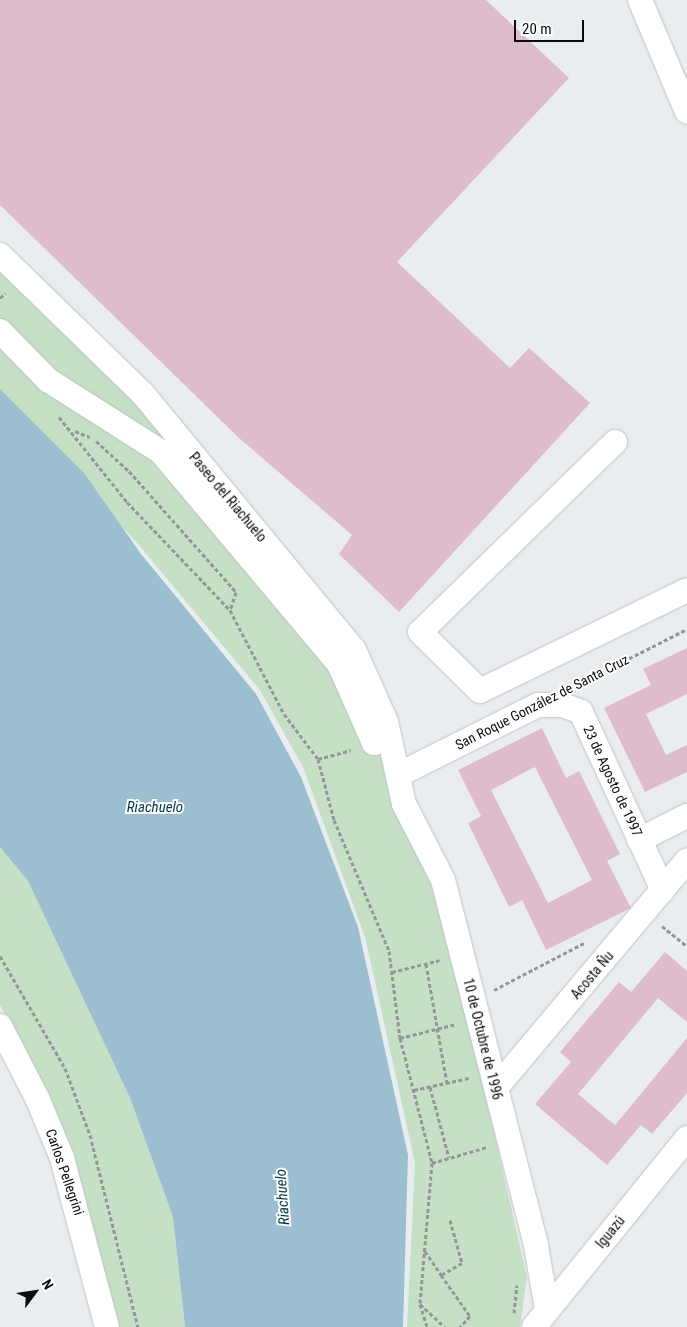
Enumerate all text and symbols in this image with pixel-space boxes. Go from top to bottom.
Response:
scale bar [517,10,587,42]
text: 20 m [522,20,552,38]
street label: Paseo del Riachuelo [186,449,270,545]
street label: San Roque González de Santa Cruz [452,651,632,753]
street label: 23 de Agosto de 1997 [580,723,646,839]
water label: Riachuelo [127,799,183,817]
street label: Acosta Ñu [567,948,617,1002]
street label: 10 de Octubre de 1996 [460,976,506,1102]
street label: Carlos Pellegrini [42,1127,88,1217]
water label: Riachuelo [272,1168,294,1226]
street label: Iguazú [592,1212,628,1252]
north arrow [10,1267,60,1317]
text: N [39,1276,57,1292]

